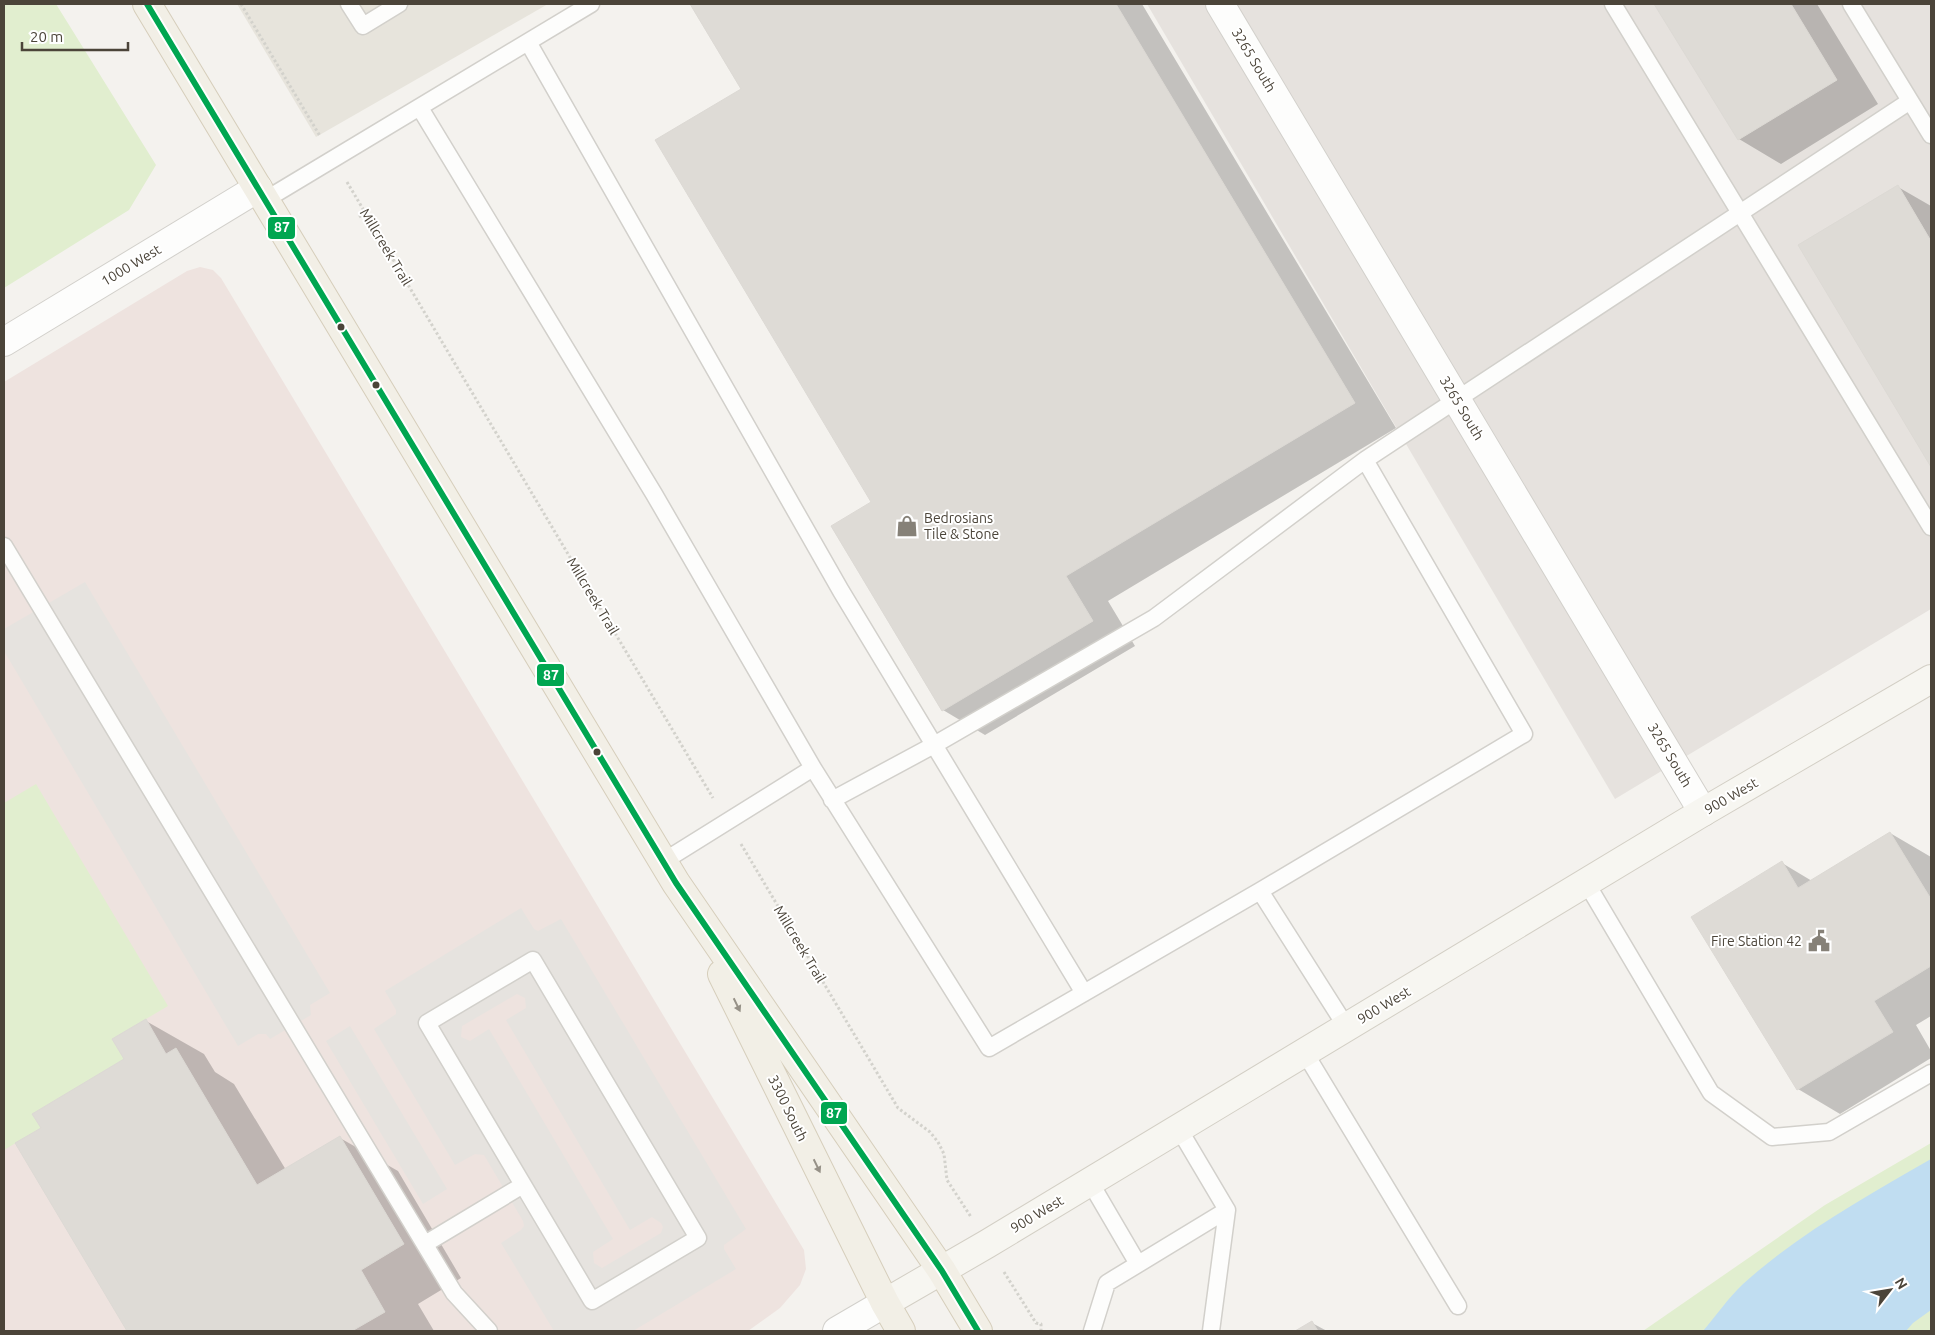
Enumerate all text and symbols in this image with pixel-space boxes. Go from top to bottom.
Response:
scale bar [22,20,129,52]
street label: 3265 South [1229,25,1279,95]
text: 20 m [30,28,63,45]
street label: Millcreek Trail [357,205,416,289]
line badge: 87 [267,216,296,240]
text: 87 [274,219,290,235]
street label: 1000 West [98,241,164,289]
unlabelled marker [336,322,346,332]
street label: 3265 South [1437,373,1487,443]
unlabelled marker [371,380,381,390]
place label: Bedrosians Tile & Stone [924,510,999,542]
shop icon: Bedrosians Tile & Stone [894,513,920,539]
street label: Millcreek Trail [564,554,623,638]
line badge: 87 [536,663,565,687]
text: 87 [543,667,559,683]
street label: 3265 South [1645,720,1695,790]
unlabelled marker [592,747,602,757]
street label: 900 West [1701,774,1761,818]
street label: Millcreek Trail [771,902,830,986]
public building icon: Fire Station 42 [1806,928,1832,954]
place label: Fire Station 42 [1711,933,1802,949]
street label: 900 West [1355,983,1414,1027]
one-way arrow [733,998,741,1012]
street label: 3300 South [765,1072,811,1144]
line badge: 87 [820,1101,848,1125]
text: 87 [826,1105,842,1121]
one-way arrow [813,1159,821,1173]
street label: 900 West [1008,1192,1067,1236]
north arrow [1865,1265,1915,1315]
text: N [1892,1275,1911,1292]

